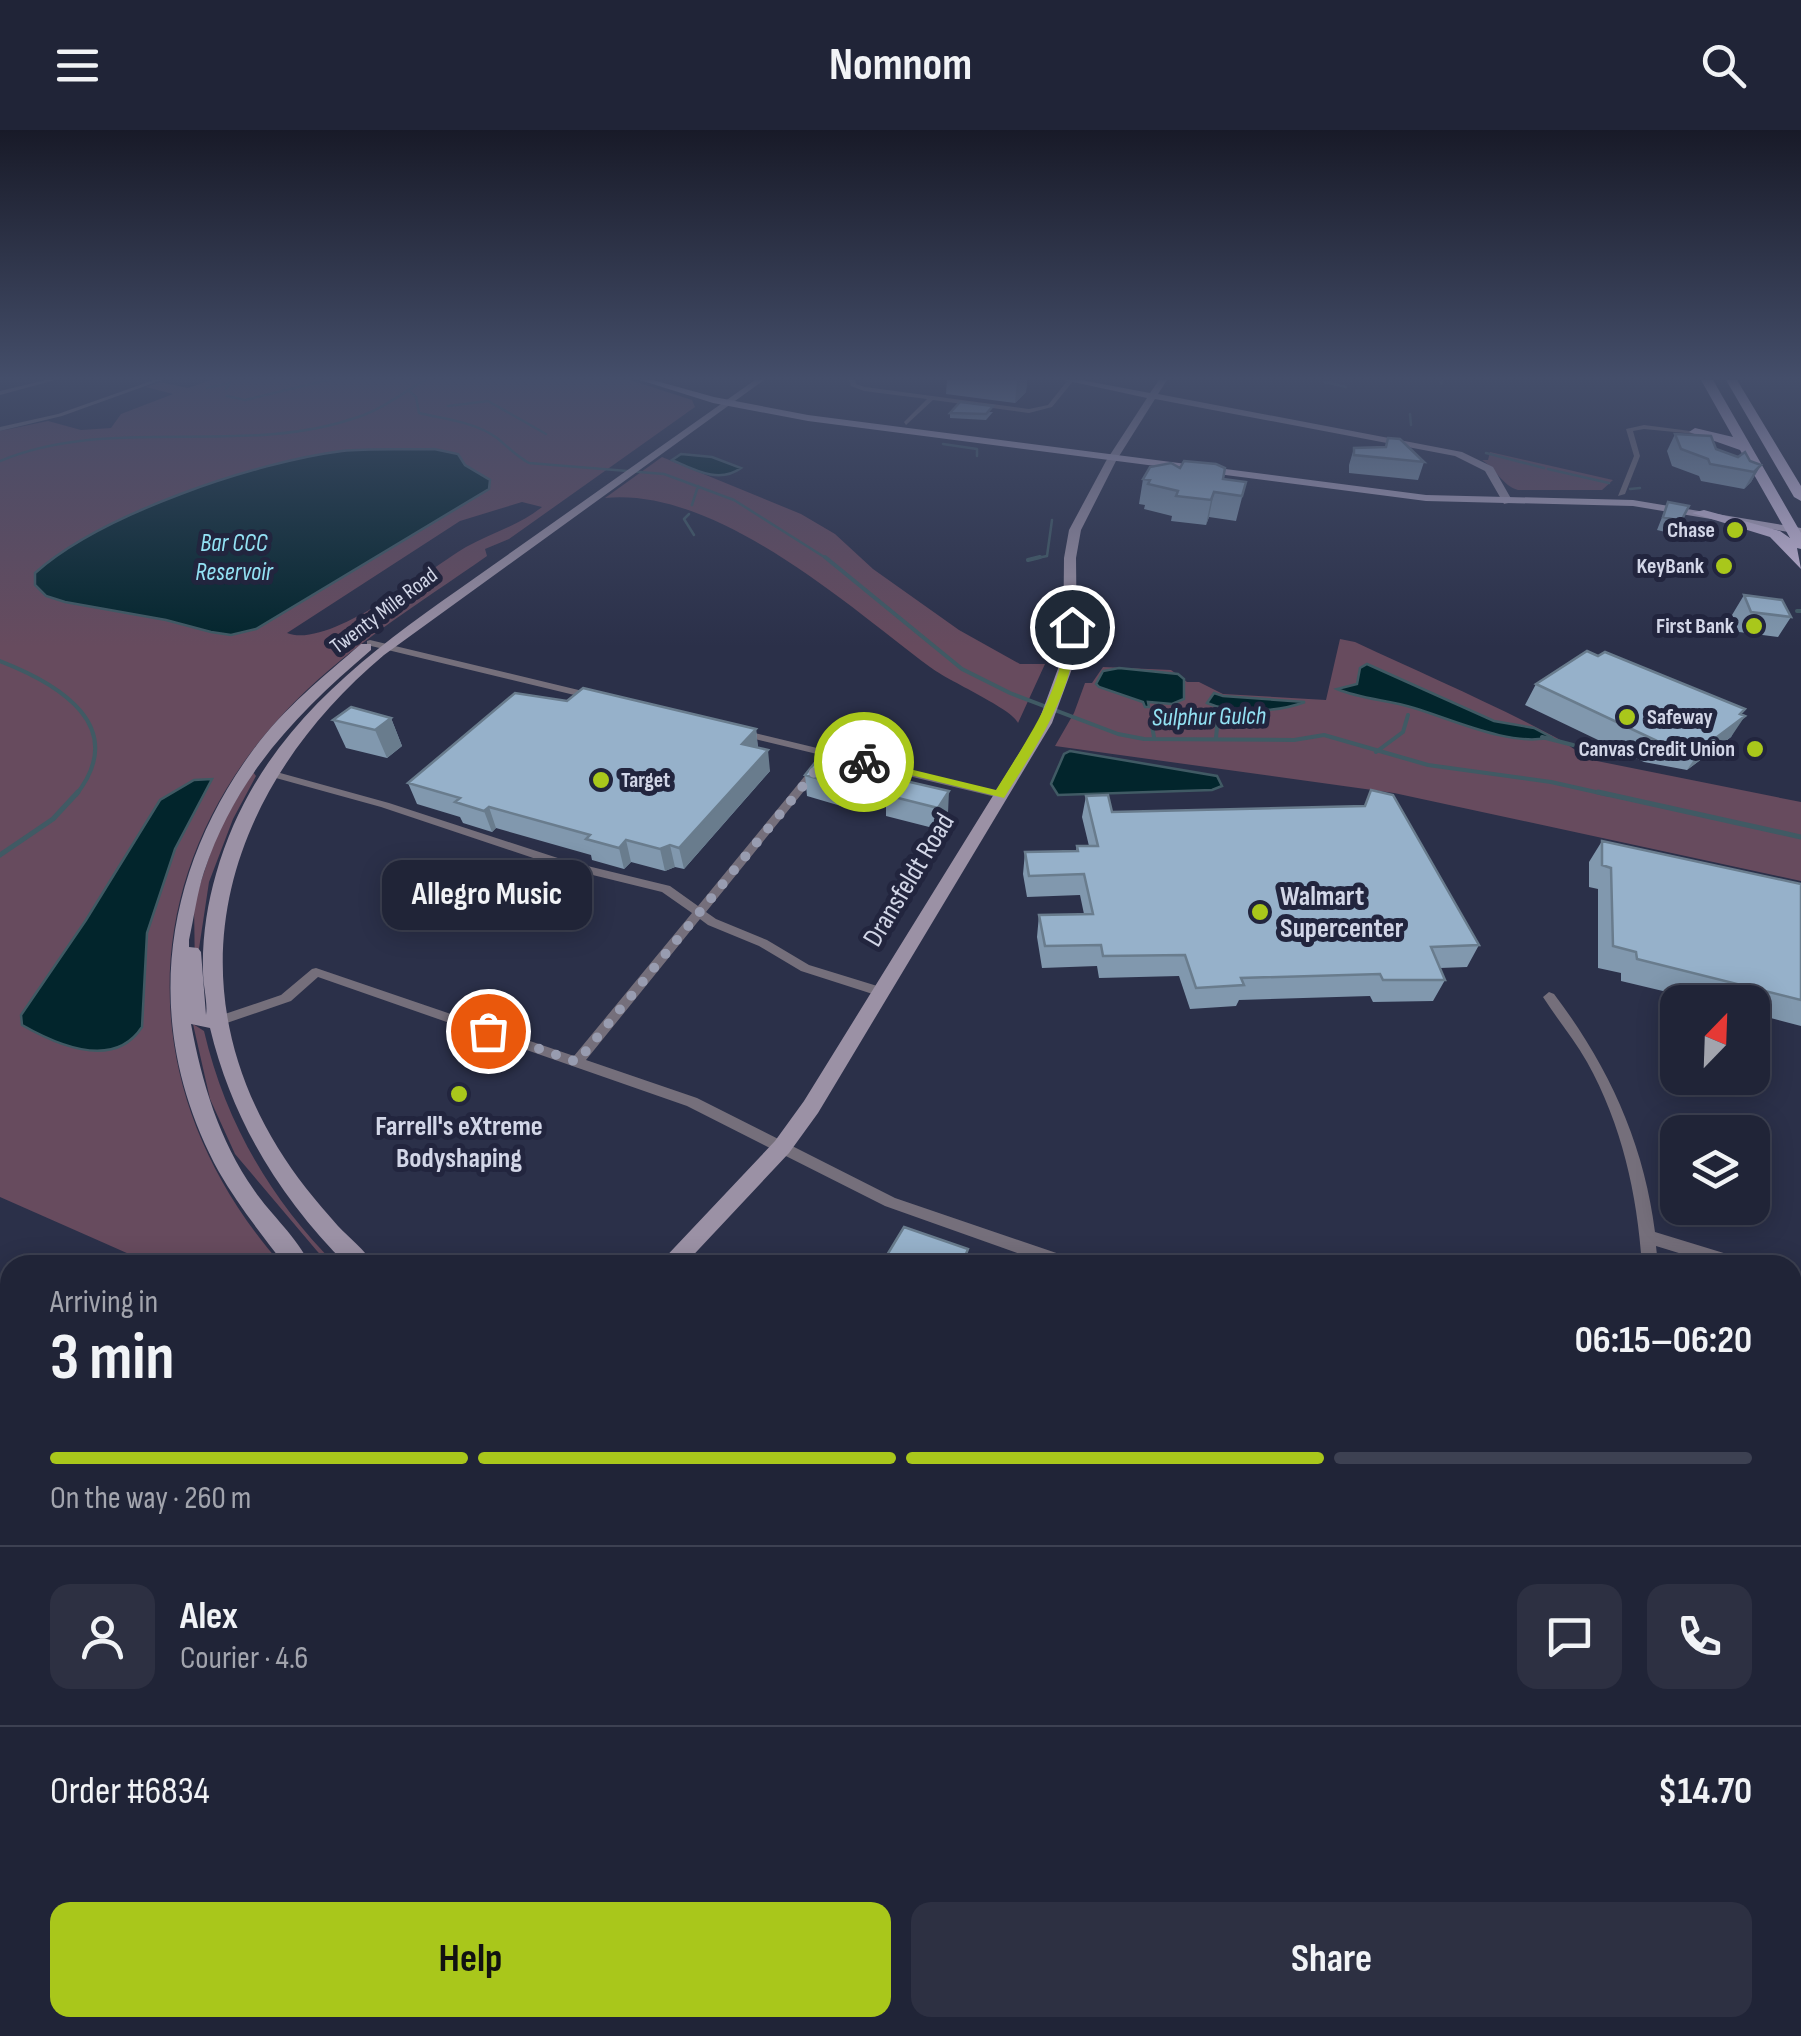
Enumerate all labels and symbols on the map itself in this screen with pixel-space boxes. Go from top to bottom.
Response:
place label: Chase [1667,517,1715,544]
marker: Chase [1724,519,1746,541]
water label: Bar CCC Reservoir [195,528,274,588]
place label: KeyBank [1637,553,1705,580]
marker: KeyBank [1713,555,1735,577]
street label: Twenty Mile Road [325,562,443,660]
pin [1030,585,1115,670]
place label: First Bank [1656,613,1735,640]
marker: First Bank [1743,615,1765,637]
water label: Sulphur Gulch [1152,701,1266,733]
place label: Safeway [1647,704,1713,731]
marker: Safeway [1616,706,1638,728]
courier [814,712,914,812]
place label: Canvas Credit Union [1578,736,1735,763]
marker: Canvas Credit Union [1744,738,1766,760]
place label: Target [621,767,670,794]
marker: Target [590,769,612,791]
street label: Dransfeldt Road [856,807,962,953]
callout: Allegro Music [383,861,593,931]
place label: Walmart Supercenter [1280,880,1404,945]
marker: Walmart Supercenter [1249,901,1271,923]
north arrow [1660,985,1770,1095]
pin [446,989,531,1074]
marker: Farrell's eXtreme Bodyshaping [448,1083,470,1105]
place label: Farrell's eXtreme Bodyshaping [375,1110,543,1175]

